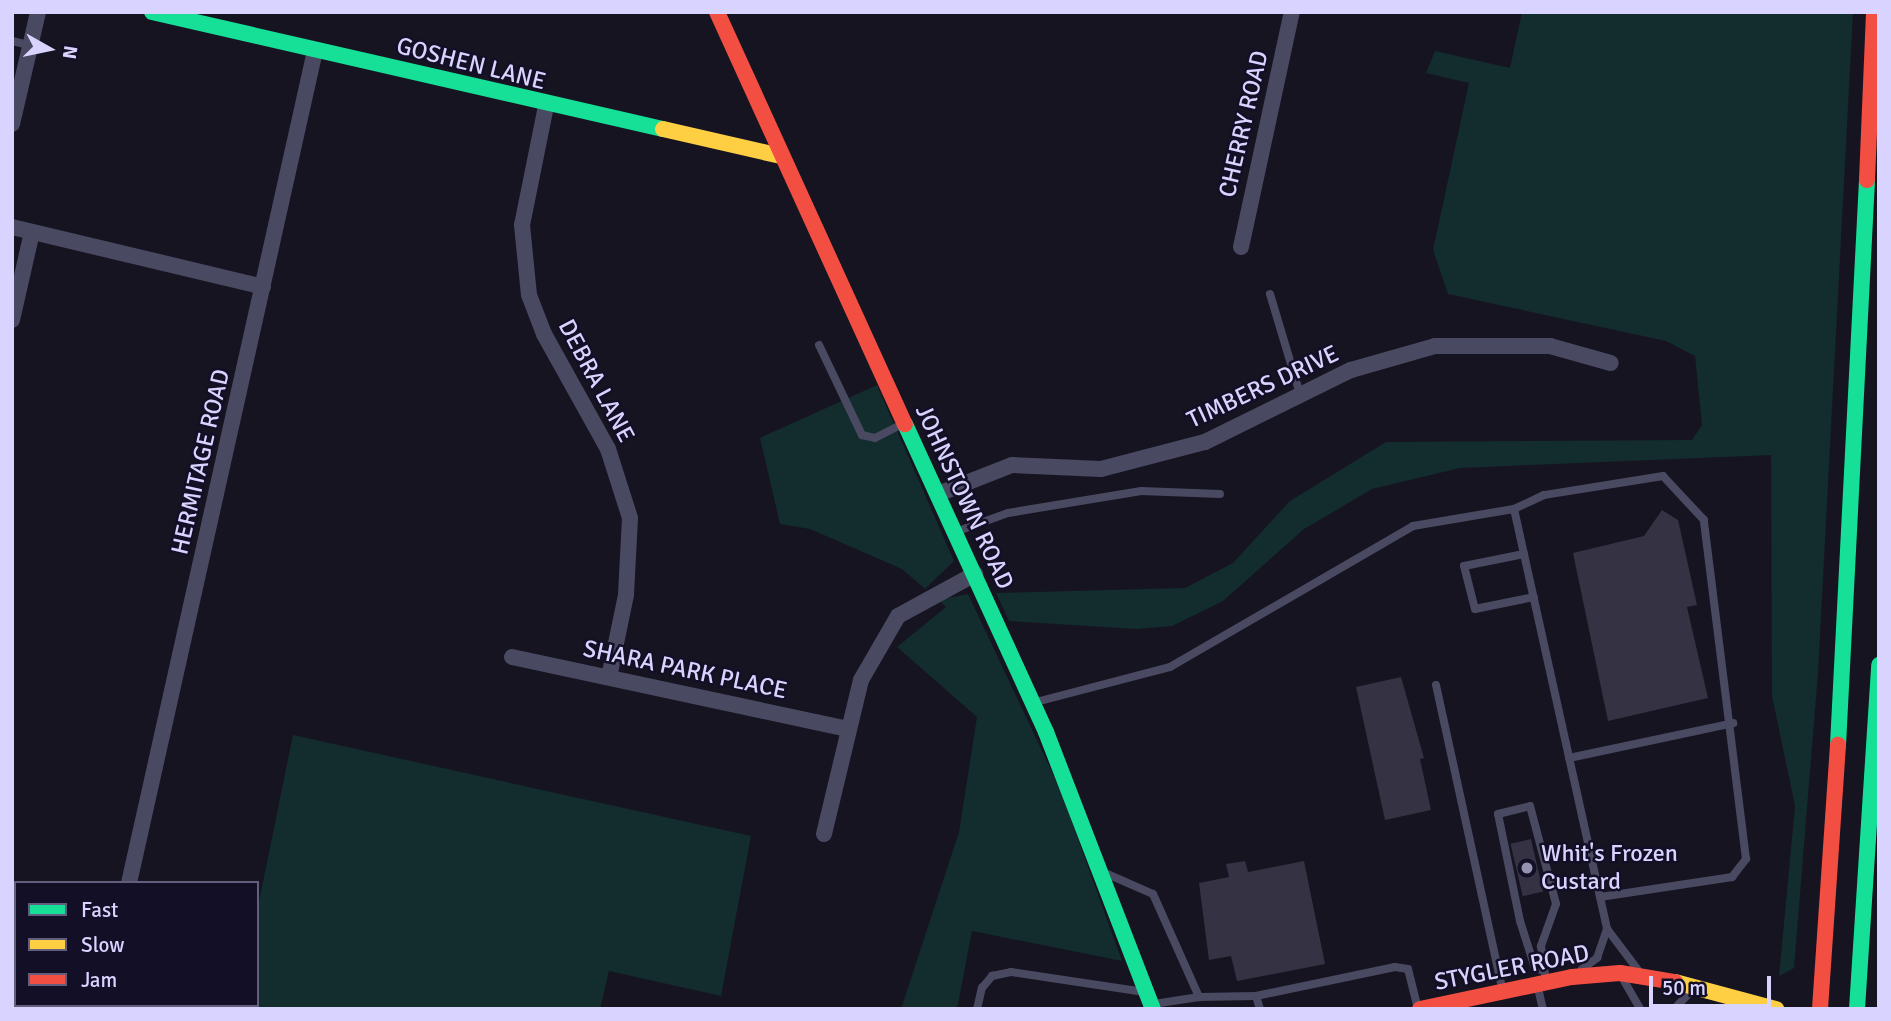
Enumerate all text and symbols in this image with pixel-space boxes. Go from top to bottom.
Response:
north arrow [14,14,84,84]
street label: GOSHEN LANE [393,32,549,96]
text: N [57,44,83,61]
street label: CHERRY ROAD [1213,48,1275,200]
street label: DEBRA LANE [552,315,640,447]
street label: TIMBERS DRIVE [1183,339,1343,435]
street label: HERMITAGE ROAD [166,367,236,557]
street label: JOHNSTOWN ROAD [909,400,1019,594]
street label: SHARA PARK PLACE [580,634,790,706]
place label: Whit's Frozen Custard [1541,840,1678,896]
marker: Whit's Frozen Custard [1519,860,1535,876]
legend [14,881,259,1007]
text: Fast [81,897,118,923]
text: Slow [81,932,125,958]
street label: STYGLER ROAD [1432,939,1592,997]
scale bar [1653,962,1776,1006]
text: Jam [81,967,117,993]
text: 50 m [1662,975,1706,1001]

